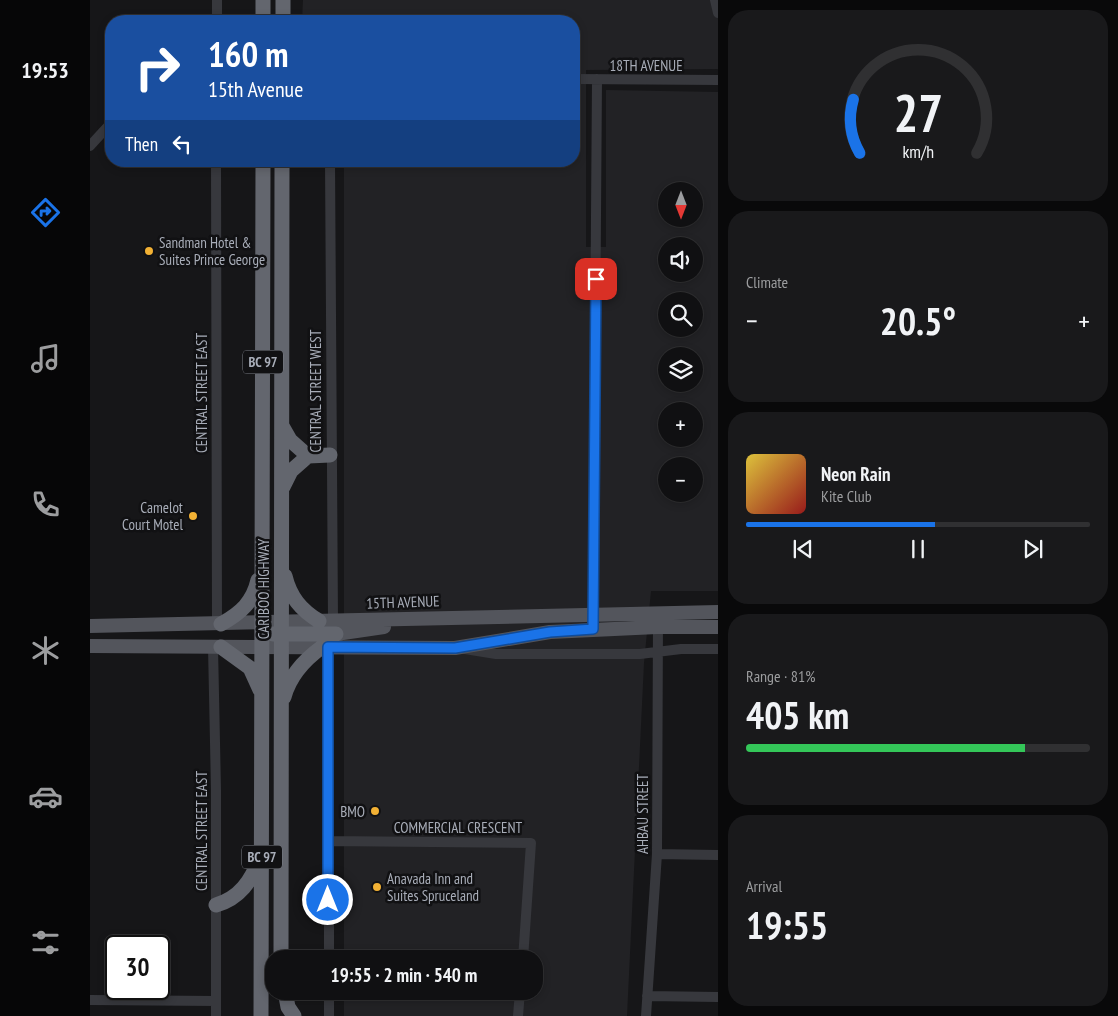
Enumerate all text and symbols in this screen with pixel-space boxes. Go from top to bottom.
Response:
text: 160 m [208,31,289,77]
icon: right [125,35,190,100]
text: 19:53 [21,56,69,84]
street label: 18TH AVENUE [609,56,683,75]
text: 15th Avenue [208,75,303,103]
text: 27 [893,79,943,146]
icon: left [168,130,196,158]
text: Then [125,132,158,156]
text: km/h [902,140,934,163]
north arrow [658,182,702,228]
map controls [658,182,703,502]
icon: directions [28,195,63,230]
place label: Sandman Hotel & Suites Prince George [159,233,265,269]
button: sound [658,237,703,282]
marker: Sandman Hotel & Suites Prince George [143,245,155,257]
pin [575,258,617,300]
icon: arrive [582,265,610,293]
text: Climate [746,272,788,292]
button: search [658,292,703,337]
text: 20.5° [880,296,956,345]
text: − [746,302,758,339]
text: + [1078,302,1090,339]
street label: CENTRAL STREET WEST [306,329,325,452]
street label: CENTRAL STREET EAST [192,333,211,453]
icon: music [28,341,63,376]
button: layers [658,347,703,392]
road number: BC 97 [243,351,283,374]
button: + [658,402,703,447]
button: − [658,457,703,502]
text: Neon Rain [821,462,890,486]
text: Kite Club [821,486,872,506]
icon: phone [28,487,63,522]
place label: Camelot Court Motel [122,498,183,534]
marker: Camelot Court Motel [187,510,199,522]
icon: previous [789,535,817,563]
icon: pause [904,535,932,563]
icon: next [1019,535,1047,563]
street label: CARIBOO HIGHWAY [254,538,273,639]
street label: 15TH AVENUE [366,591,440,613]
icon: climate [28,633,63,668]
text: Range · 81% [746,666,815,686]
text: 405 km [746,690,849,739]
street label: CENTRAL STREET EAST [192,771,211,891]
street label: AHBAU STREET [633,774,652,854]
icon: car [28,779,63,814]
place label: BMO [340,802,365,821]
marker: BMO [369,805,381,817]
street label: COMMERCIAL CRESCENT [394,818,523,837]
road number: BC 97 [242,846,282,869]
place label: Anavada Inn and Suites Spruceland [387,869,479,905]
position arrow [301,873,353,925]
text: Arrival [746,876,782,896]
marker: Anavada Inn and Suites Spruceland [371,881,383,893]
text: 19:55 [746,900,828,949]
icon: filters [28,925,63,960]
speed limit sign: 30 [105,935,170,1000]
text: 19:55 · 2 min · 540 m [331,963,477,987]

